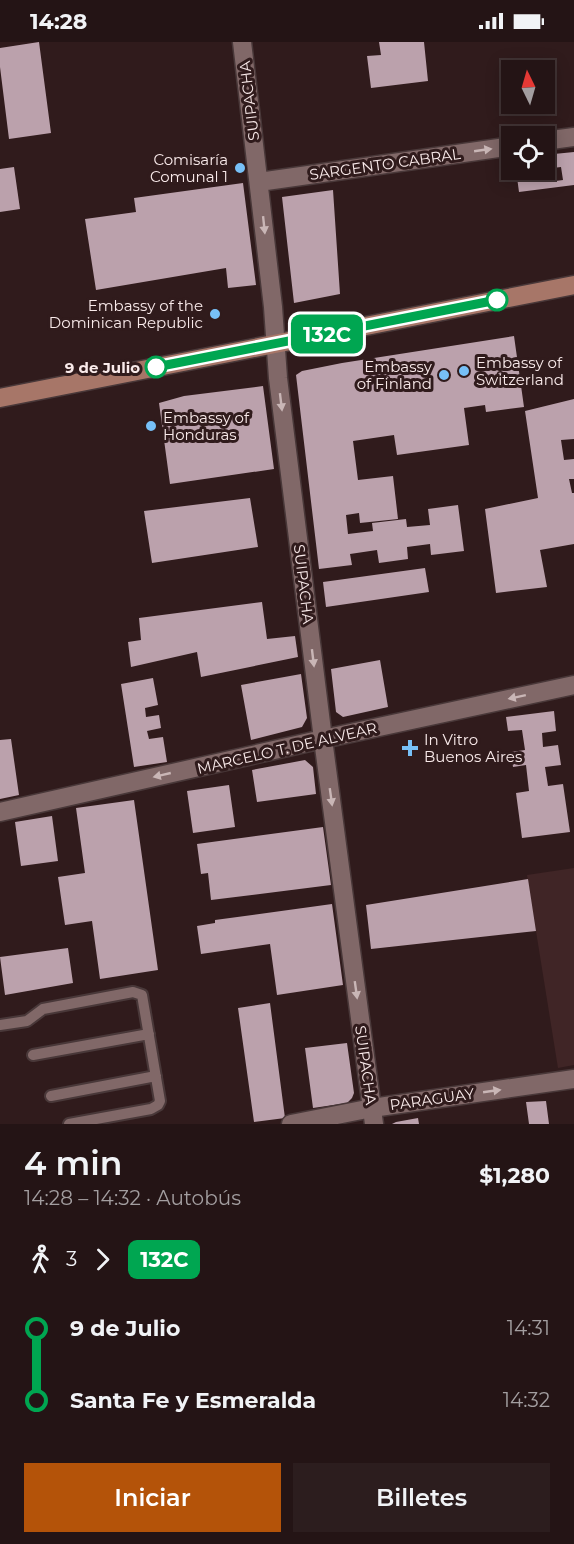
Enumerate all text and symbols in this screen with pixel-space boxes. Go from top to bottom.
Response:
text: 14:28 [30,8,87,35]
street label: SUIPACHA [235,60,263,142]
north arrow [501,60,555,114]
map controls [501,60,555,180]
button: locate [501,126,555,180]
street label: SARGENTO CABRAL [308,144,462,184]
one-way arrow [474,146,493,155]
place label: Comisaría Comunal 1 [150,150,228,186]
marker: Comisaría Comunal 1 [233,161,247,175]
one-way arrow [259,216,269,235]
unlabelled marker [486,289,508,311]
place label: Embassy of the Dominican Republic [49,296,203,332]
marker: Embassy of the Dominican Republic [208,307,222,321]
line badge: 132C [285,314,369,354]
text: 132C [303,322,351,347]
place label: Embassy of Switzerland [476,353,564,389]
marker: 9 de Julio [145,356,167,378]
place label: Embassy of Finland [357,357,433,393]
place label: 9 de Julio [65,358,140,377]
marker: Embassy of Switzerland [457,364,471,378]
marker: Embassy of Finland [437,368,451,382]
one-way arrow [277,392,286,411]
place label: Embassy of Honduras [163,408,250,444]
marker: Embassy of Honduras [144,419,158,433]
street label: SUIPACHA [290,543,318,625]
one-way arrow [309,649,318,668]
one-way arrow [507,693,526,702]
street label: MARCELO T. DE ALVEAR [195,718,379,778]
place label: In Vitro Buenos Aires [424,730,522,766]
marker: In Vitro Buenos Aires [401,739,419,757]
one-way arrow [153,771,172,781]
one-way arrow [326,787,336,806]
one-way arrow [352,981,361,1000]
street label: SUIPACHA [351,1024,381,1106]
street label: PARAGUAY [389,1084,476,1114]
one-way arrow [483,1086,502,1095]
text: 4 min [24,1143,122,1183]
text: $1,280 [479,1162,550,1189]
text: 14:28 – 14:32 · Autobús [24,1186,241,1210]
icon: walk [24,1243,57,1276]
icon: forward [86,1243,119,1276]
text: 3 [66,1247,77,1271]
text: 132C [140,1247,188,1272]
text: 9 de Julio [70,1315,180,1342]
text: 14:31 [507,1316,550,1340]
text: Santa Fe y Esmeralda [70,1387,316,1414]
text: 14:32 [503,1388,550,1412]
button: Iniciar [24,1463,281,1532]
button: Billetes [293,1463,550,1532]

